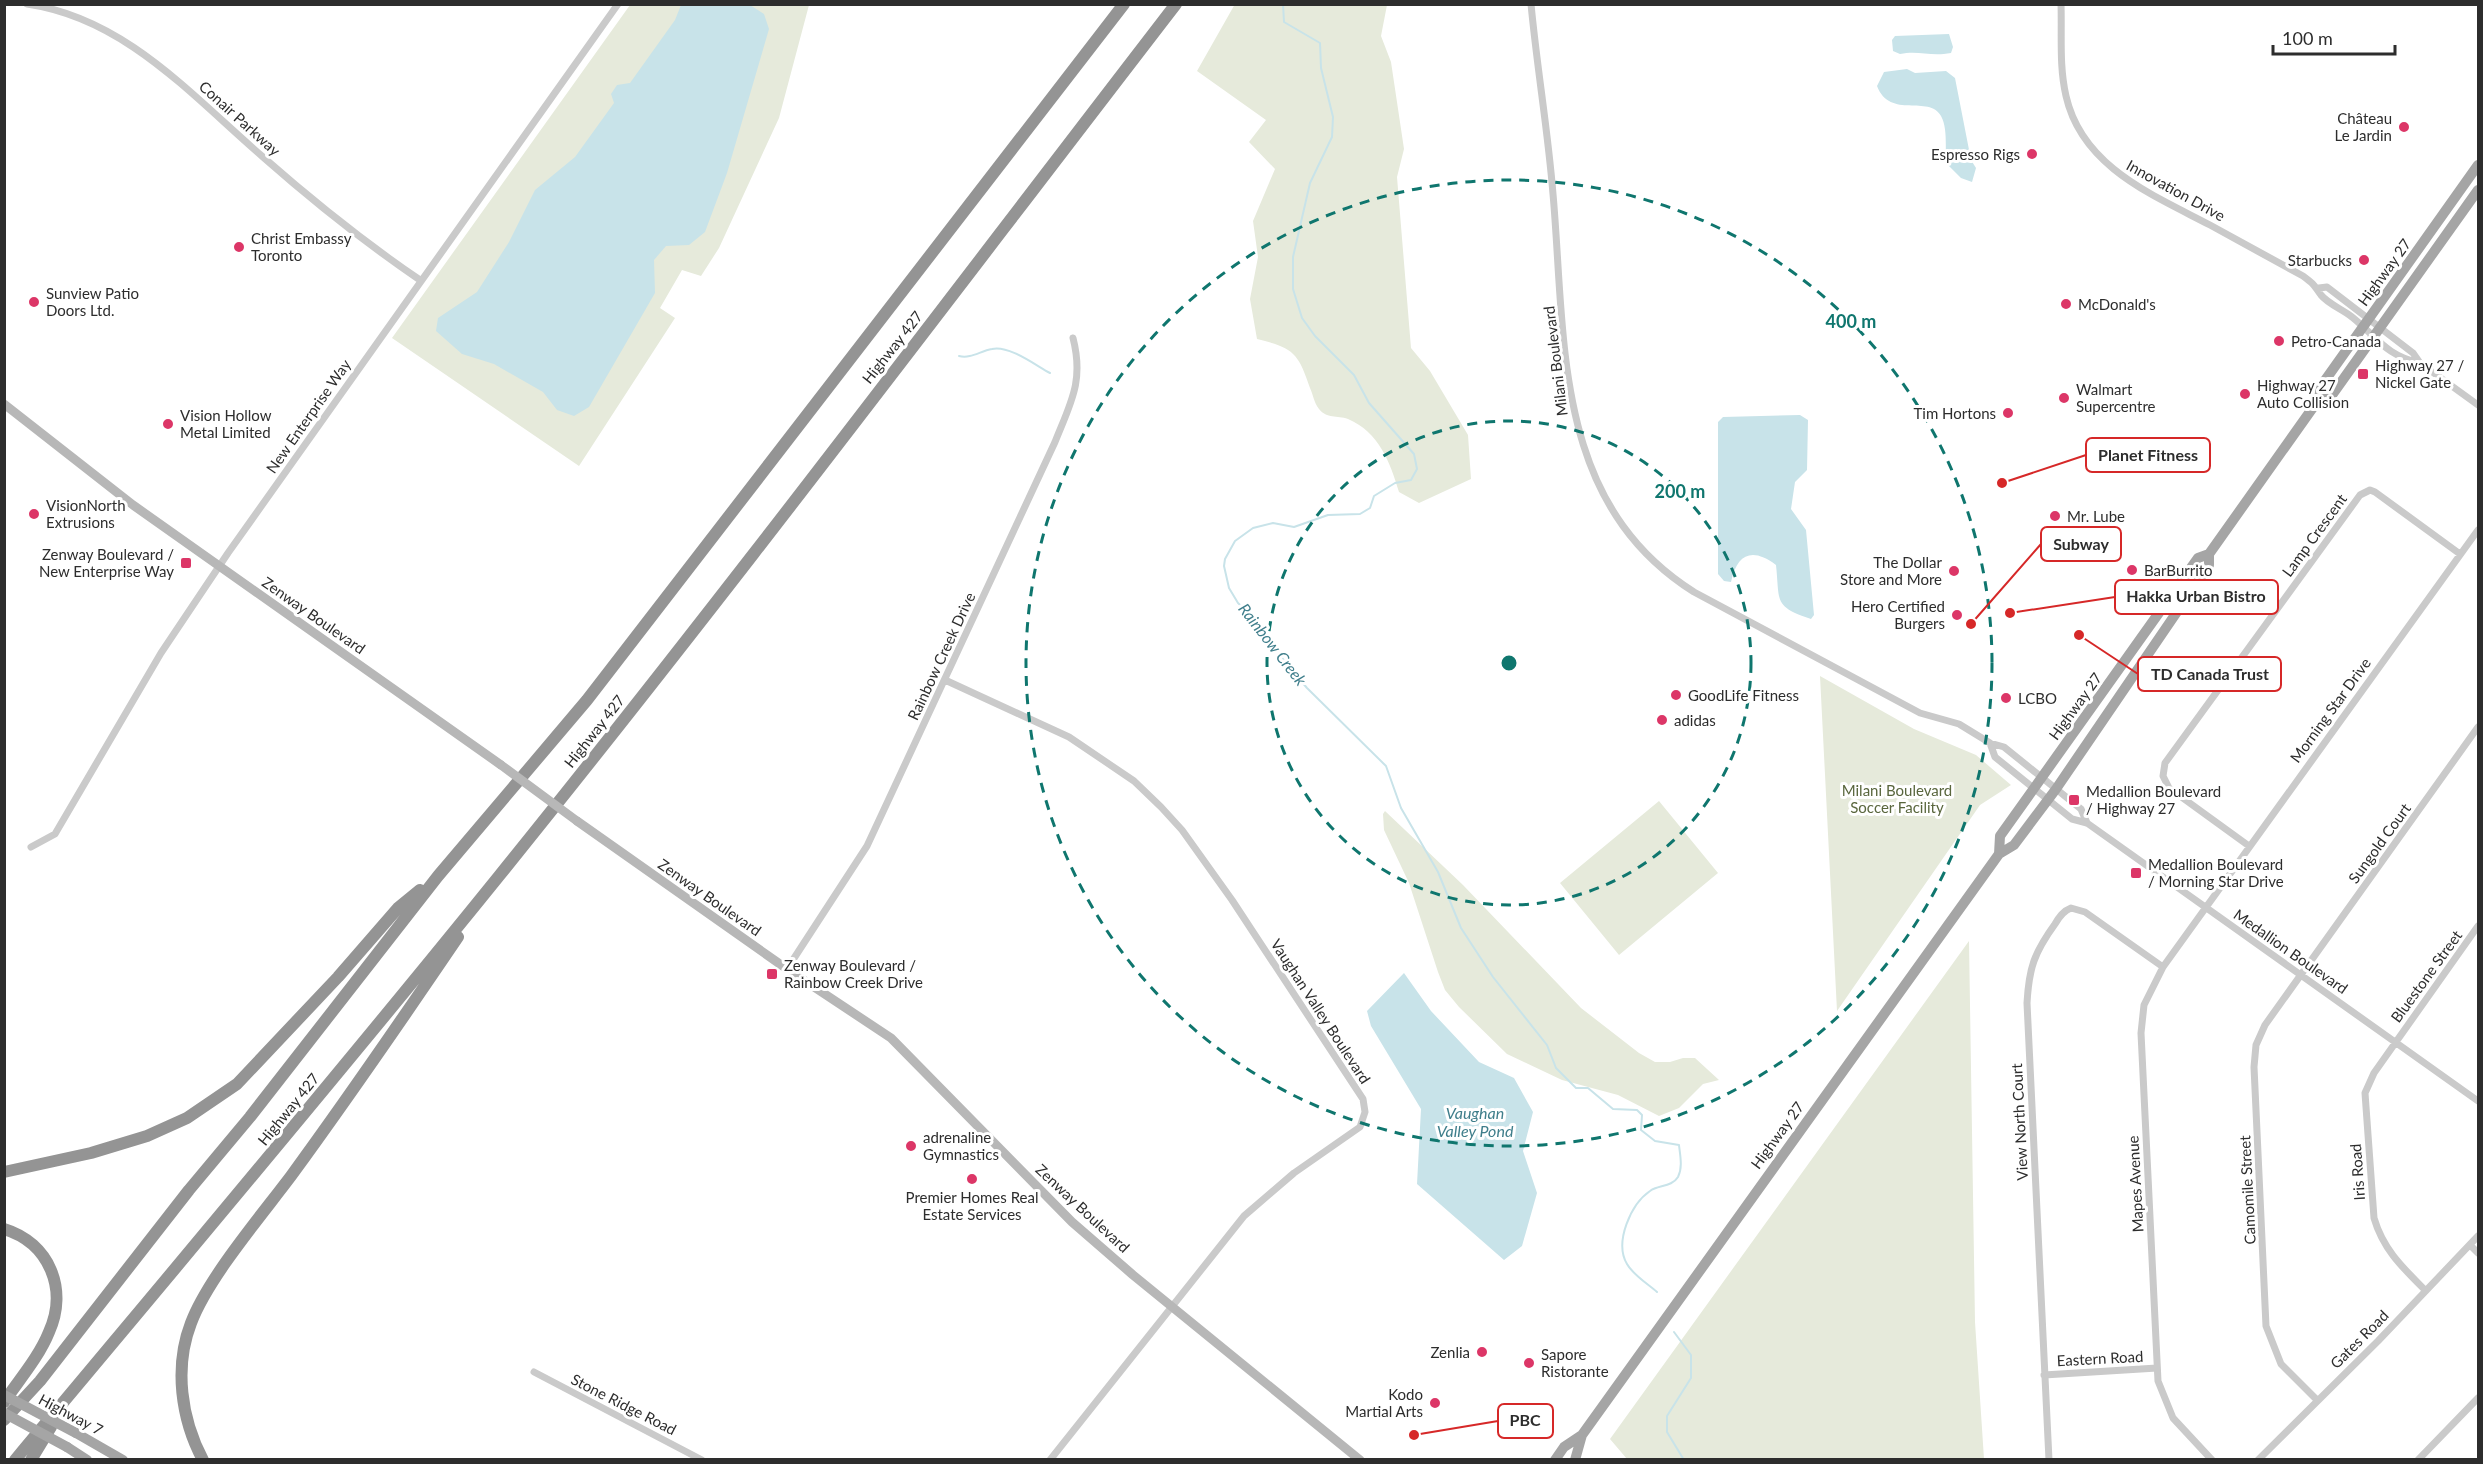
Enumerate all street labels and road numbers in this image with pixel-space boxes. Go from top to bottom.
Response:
street label: Conair Parkway [196,77,284,159]
street label: Innovation Drive [2124,156,2228,225]
street label: Highway 27 [2354,235,2415,309]
street label: Milani Boulevard [1539,305,1571,417]
street label: Highway 427 [858,307,926,387]
street label: New Enterprise Way [262,355,354,476]
street label: Lamp Crescent [2278,490,2350,580]
street label: Zenway Boulevard [259,573,369,657]
street label: Rainbow Creek Drive [903,589,979,723]
street label: Morning Star Drive [2286,654,2374,766]
street label: Highway 27 [2045,669,2106,743]
street label: Highway 427 [560,691,628,771]
street label: Sungold Court [2344,799,2414,886]
street label: Zenway Boulevard [655,855,765,939]
street label: Medallion Boulevard [2230,905,2352,997]
street label: Bluestone Street [2387,926,2466,1026]
street label: Vaughan Valley Boulevard [1267,935,1375,1087]
street label: View North Court [2007,1062,2031,1181]
street label: Highway 427 [254,1069,323,1149]
street label: Highway 27 [1747,1098,1808,1172]
street label: Camomile Street [2235,1134,2259,1245]
street label: Mapes Avenue [2123,1135,2147,1233]
street label: Iris Road [2346,1143,2368,1201]
street label: Zenway Boulevard [1032,1160,1134,1256]
street label: Gates Road [2326,1306,2392,1372]
street label: Eastern Road [2056,1347,2144,1369]
street label: Stone Ridge Road [568,1370,680,1438]
street label: Highway 7 [36,1390,106,1439]

